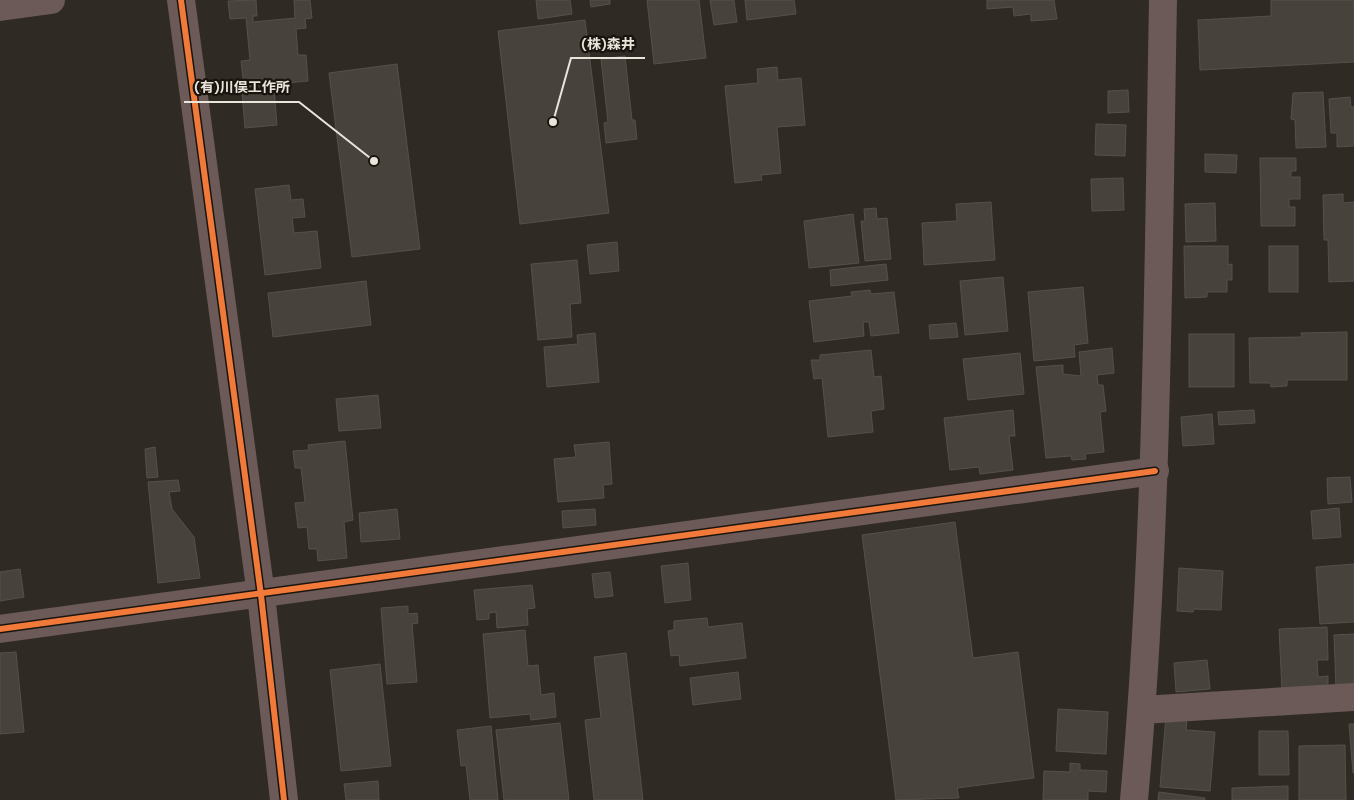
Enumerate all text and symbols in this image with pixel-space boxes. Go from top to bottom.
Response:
callout: (株)森井 [571,29,645,58]
text: (株)森井 [581,35,635,53]
callout: (有)川俣工作所 [184,73,299,102]
text: (有)川俣工作所 [194,78,290,96]

